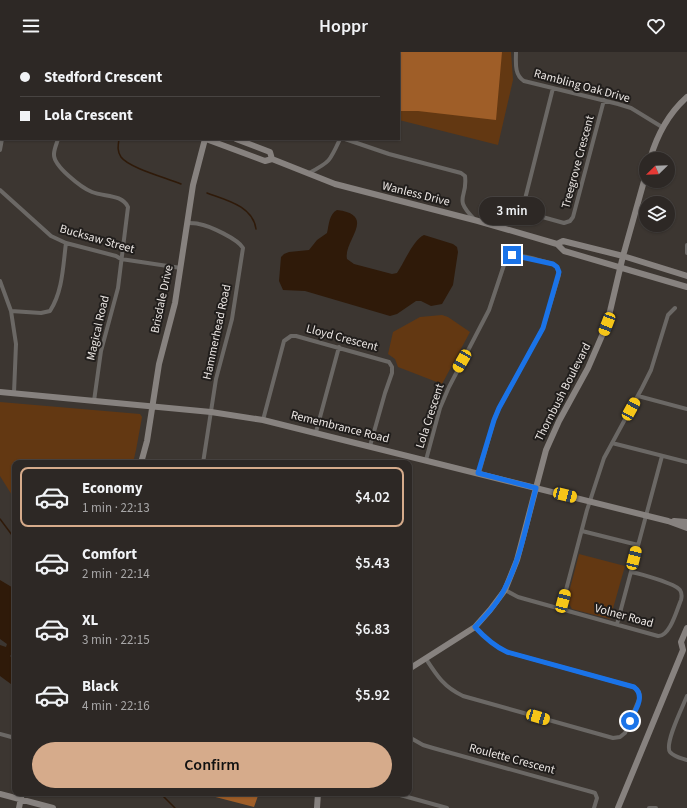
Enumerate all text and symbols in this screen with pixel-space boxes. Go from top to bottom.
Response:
text: Hoppr [319,14,368,39]
icon: menu [20,15,42,37]
icon: heart [645,15,667,37]
street label: Rambling Oak Drive [532,65,632,107]
text: Stedford Crescent [44,67,162,88]
text: Lola Crescent [44,105,133,126]
street label: Treegrove Crescent [557,114,599,210]
north arrow [639,152,675,188]
map controls [639,152,675,232]
street label: Wanless Drive [380,177,452,211]
button: layers [639,196,675,232]
callout: 3 min [479,197,545,225]
text: 3 min [497,202,527,220]
street label: Bucksaw Street [58,220,136,258]
route end [503,246,521,264]
street label: Brisdale Drive [146,263,178,335]
street label: Hammerhead Road [199,283,235,381]
street label: Magical Road [82,294,114,362]
car [597,311,617,337]
street label: Lloyd Crescent [304,320,380,356]
street label: Thornbush Boulevard [531,340,595,444]
car [451,348,473,374]
street label: Lola Crescent [412,381,448,451]
car [620,396,642,422]
street label: Remembrance Road [289,407,391,447]
text: Economy [82,478,143,499]
icon: car [34,479,70,515]
car [552,486,578,504]
text: $4.02 [355,487,390,508]
text: 1 min · 22:13 [82,499,150,517]
text: Comfort [82,544,137,565]
icon: car [34,545,70,581]
car [625,545,643,571]
text: $5.43 [355,553,390,574]
text: 2 min · 22:14 [82,565,150,583]
car [554,588,572,614]
street label: Volner Road [593,600,655,632]
text: XL [82,610,98,631]
icon: car [34,611,70,647]
text: $6.83 [355,619,390,640]
text: 3 min · 22:15 [82,631,150,649]
text: Black [82,676,119,697]
icon: car [34,677,70,713]
text: $5.92 [355,685,390,706]
text: 4 min · 22:16 [82,697,150,715]
car [525,708,551,726]
route start [621,712,639,730]
street label: Roulette Crescent [467,739,557,779]
button: Confirm [32,742,392,788]

